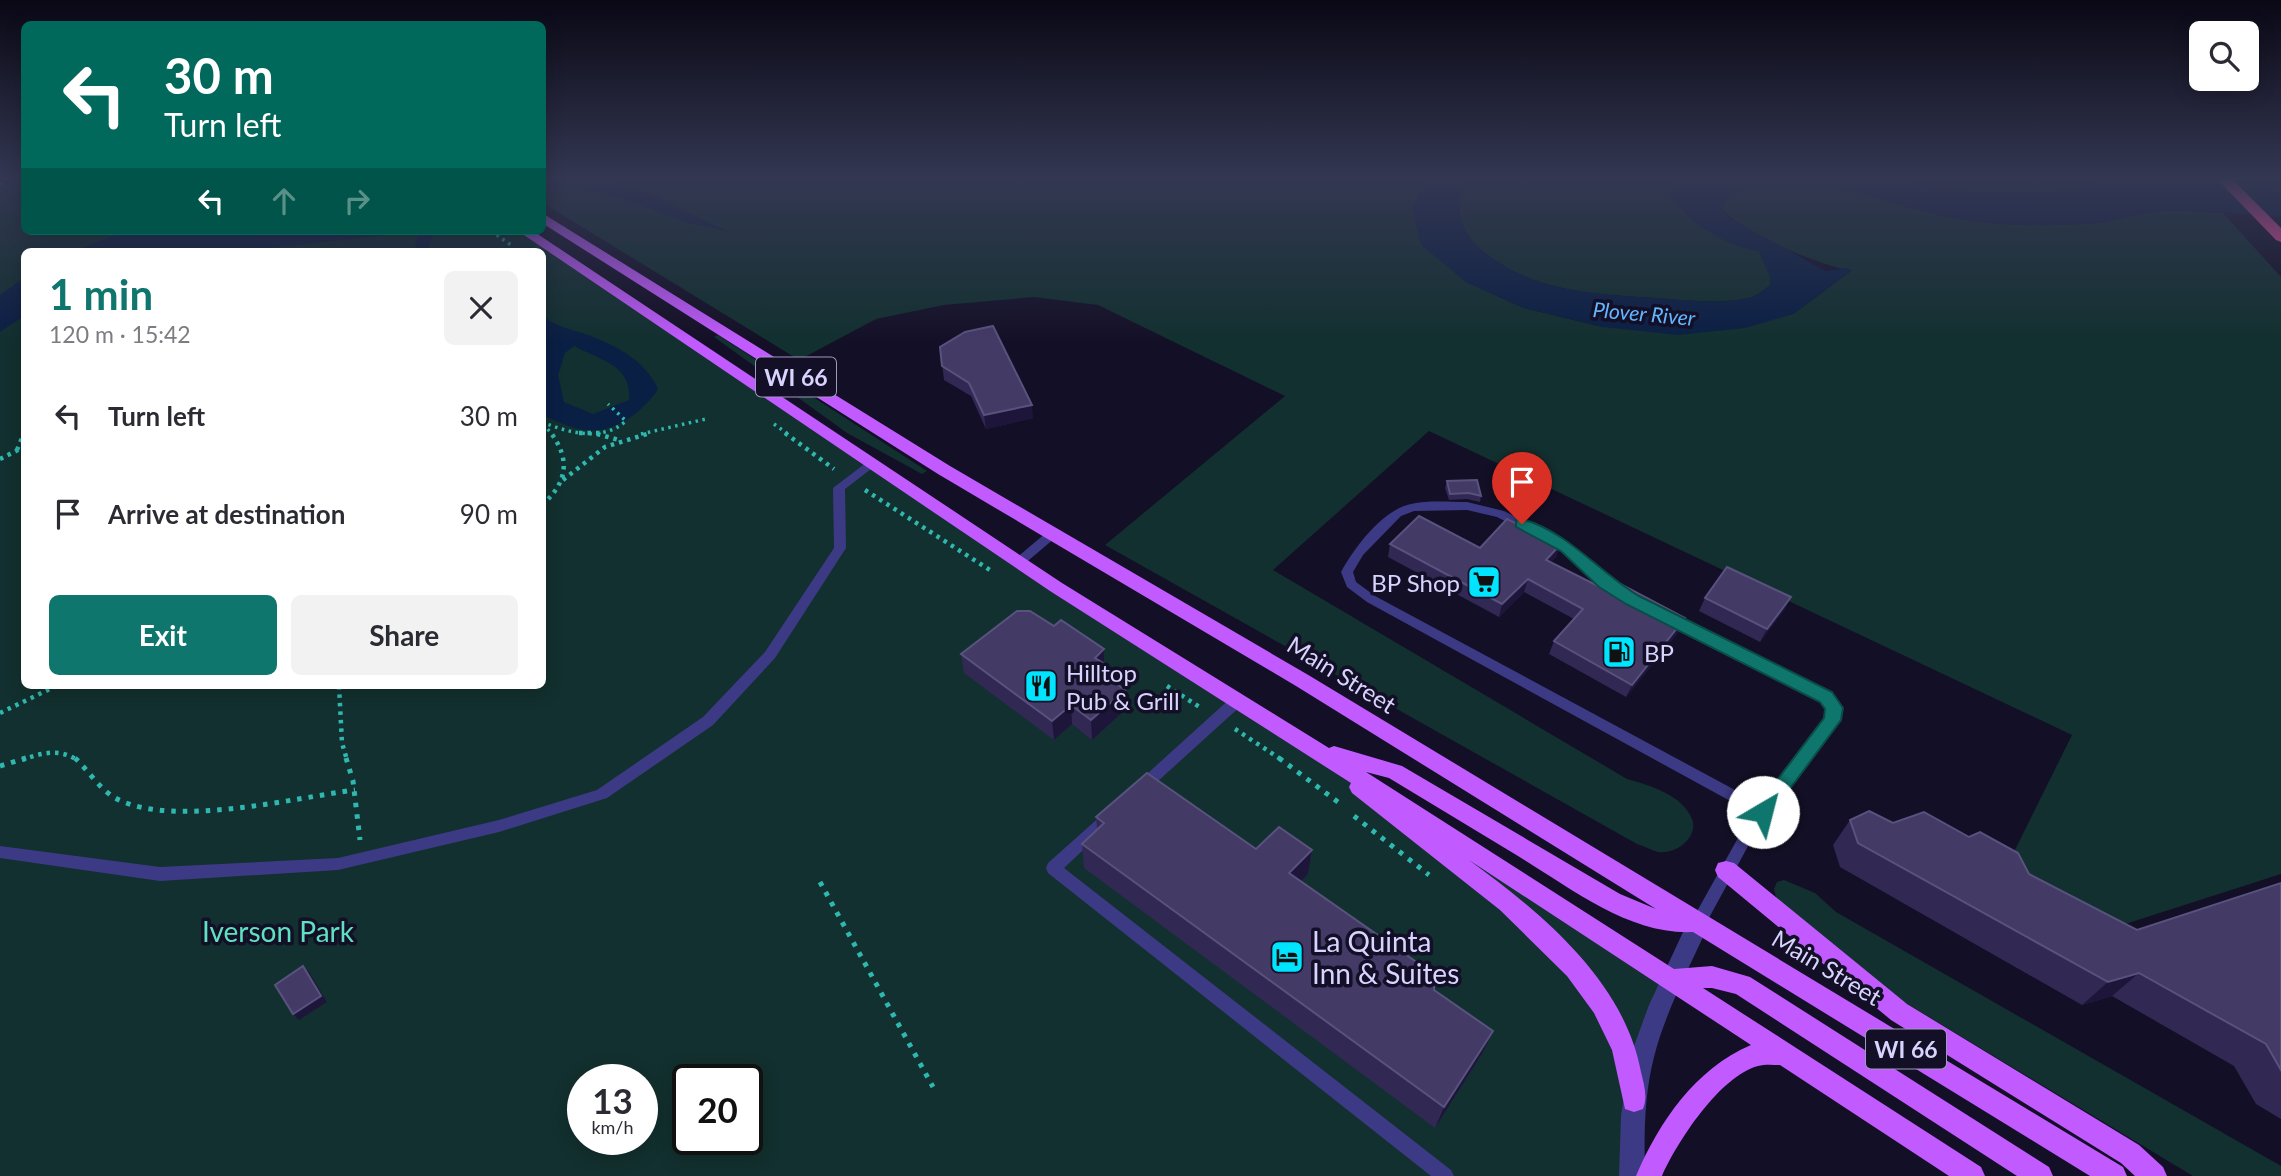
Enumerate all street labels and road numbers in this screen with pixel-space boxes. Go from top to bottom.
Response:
road number: WI 66 [756,358,836,396]
street label: Main Street [1282,629,1402,719]
street label: Main Street [1767,923,1887,1011]
road number: WI 66 [1866,1030,1946,1068]

